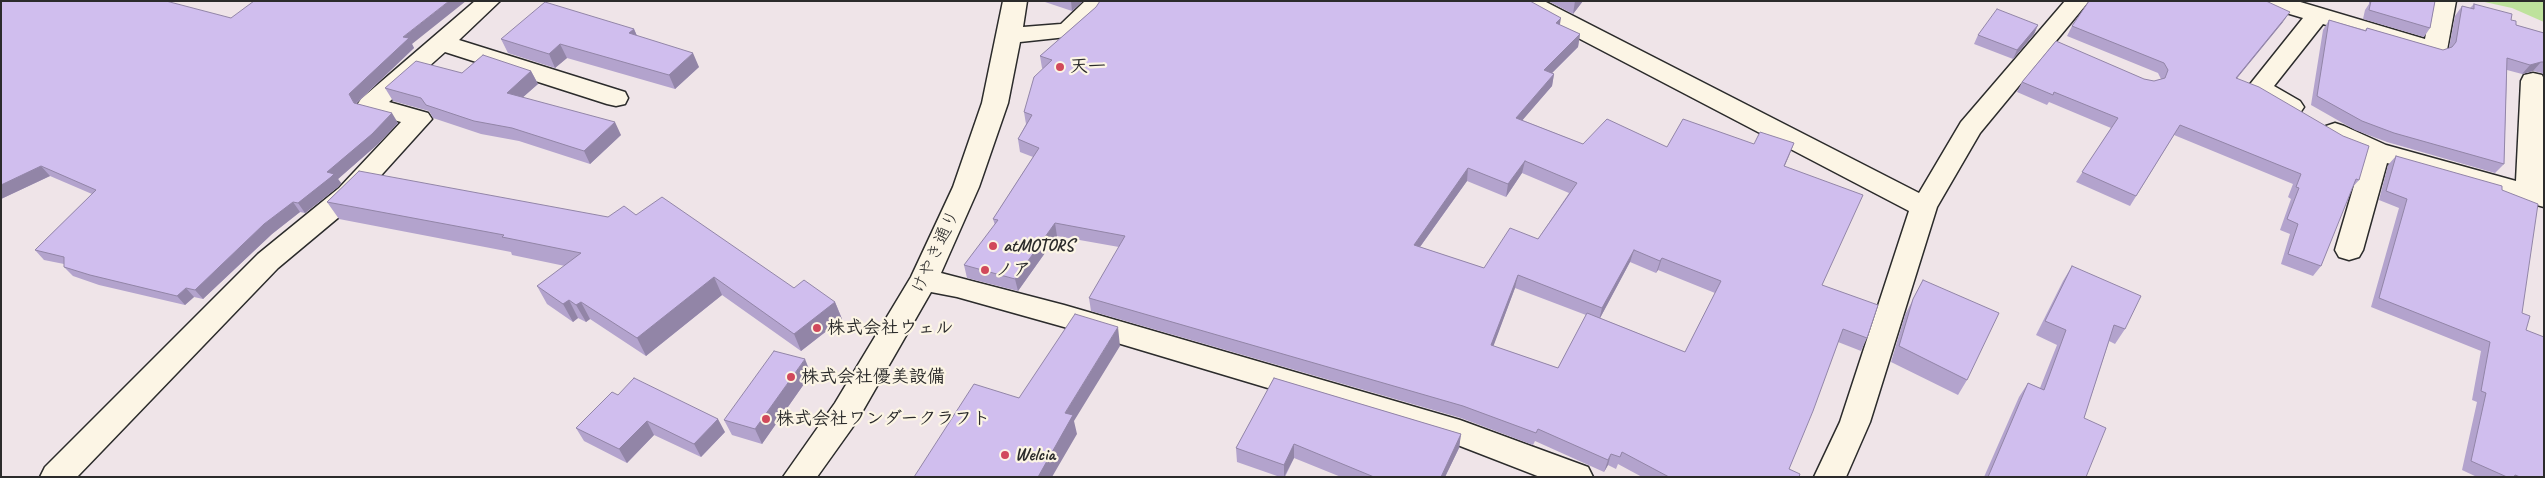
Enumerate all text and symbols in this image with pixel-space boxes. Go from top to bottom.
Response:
place label: 天一 [1070,56,1106,78]
marker: 天一 [1054,61,1066,73]
street label: けやき通り [907,207,965,297]
place label: atMOTORS [1003,235,1074,257]
marker: atMOTORS [987,240,999,252]
place label: ノア [995,259,1031,281]
marker: ノア [979,264,991,276]
place label: 株式会社ウェル [827,317,953,339]
marker: 株式会社ウェル [811,322,823,334]
place label: 株式会社優美設備 [801,366,945,388]
marker: 株式会社優美設備 [785,371,797,383]
place label: 株式会社ワンダークラフト [776,408,990,430]
marker: 株式会社ワンダークラフト [760,413,772,425]
place label: Welcia [1015,444,1055,466]
marker: Welcia [999,449,1011,461]

